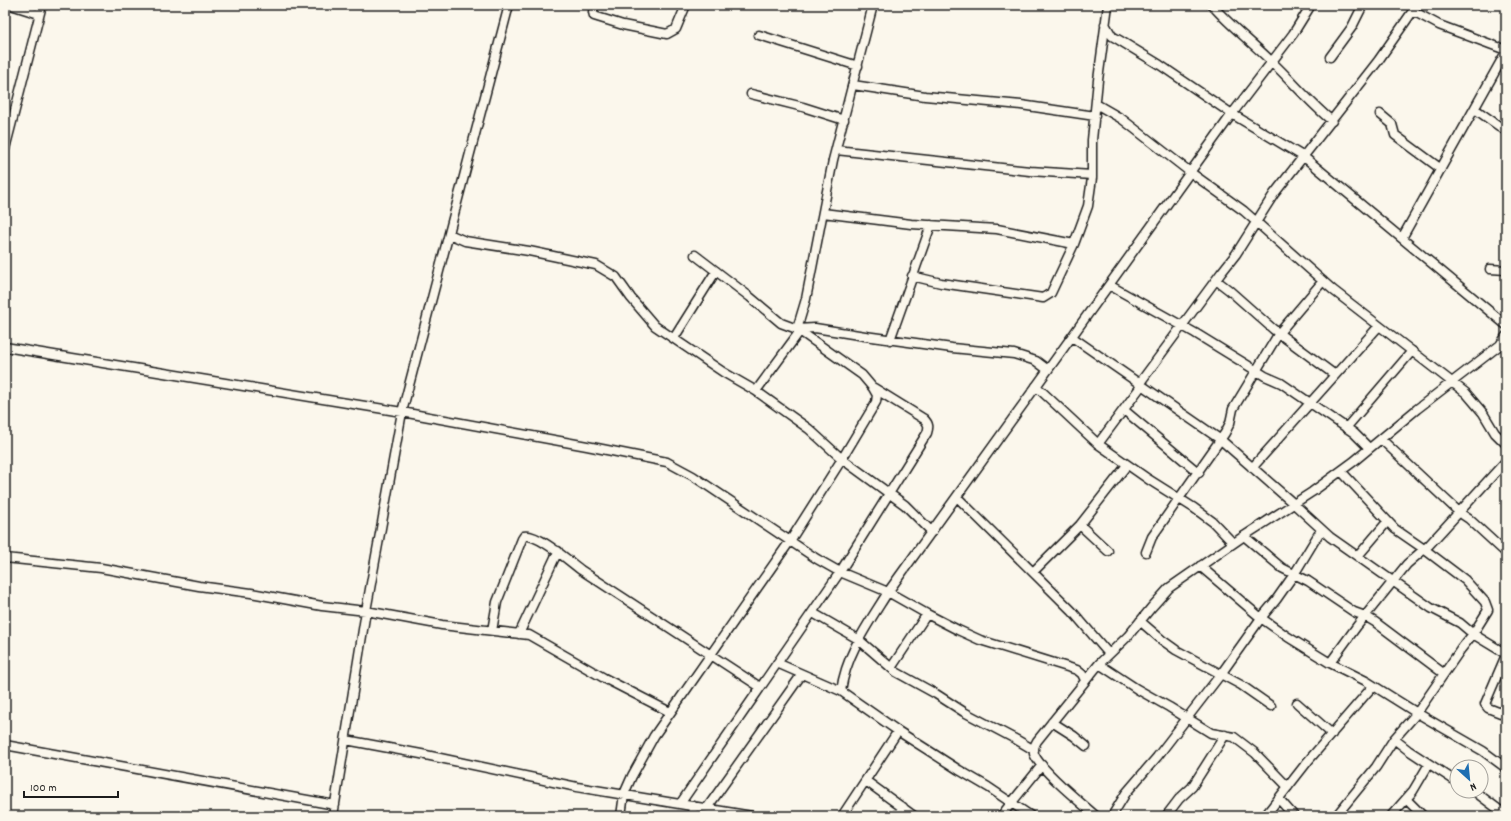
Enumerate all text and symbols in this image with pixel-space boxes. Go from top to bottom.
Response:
north arrow [1449,759,1489,799]
scale bar [24,773,118,799]
text: N [1466,778,1479,795]
text: 100 m [30,780,57,797]

